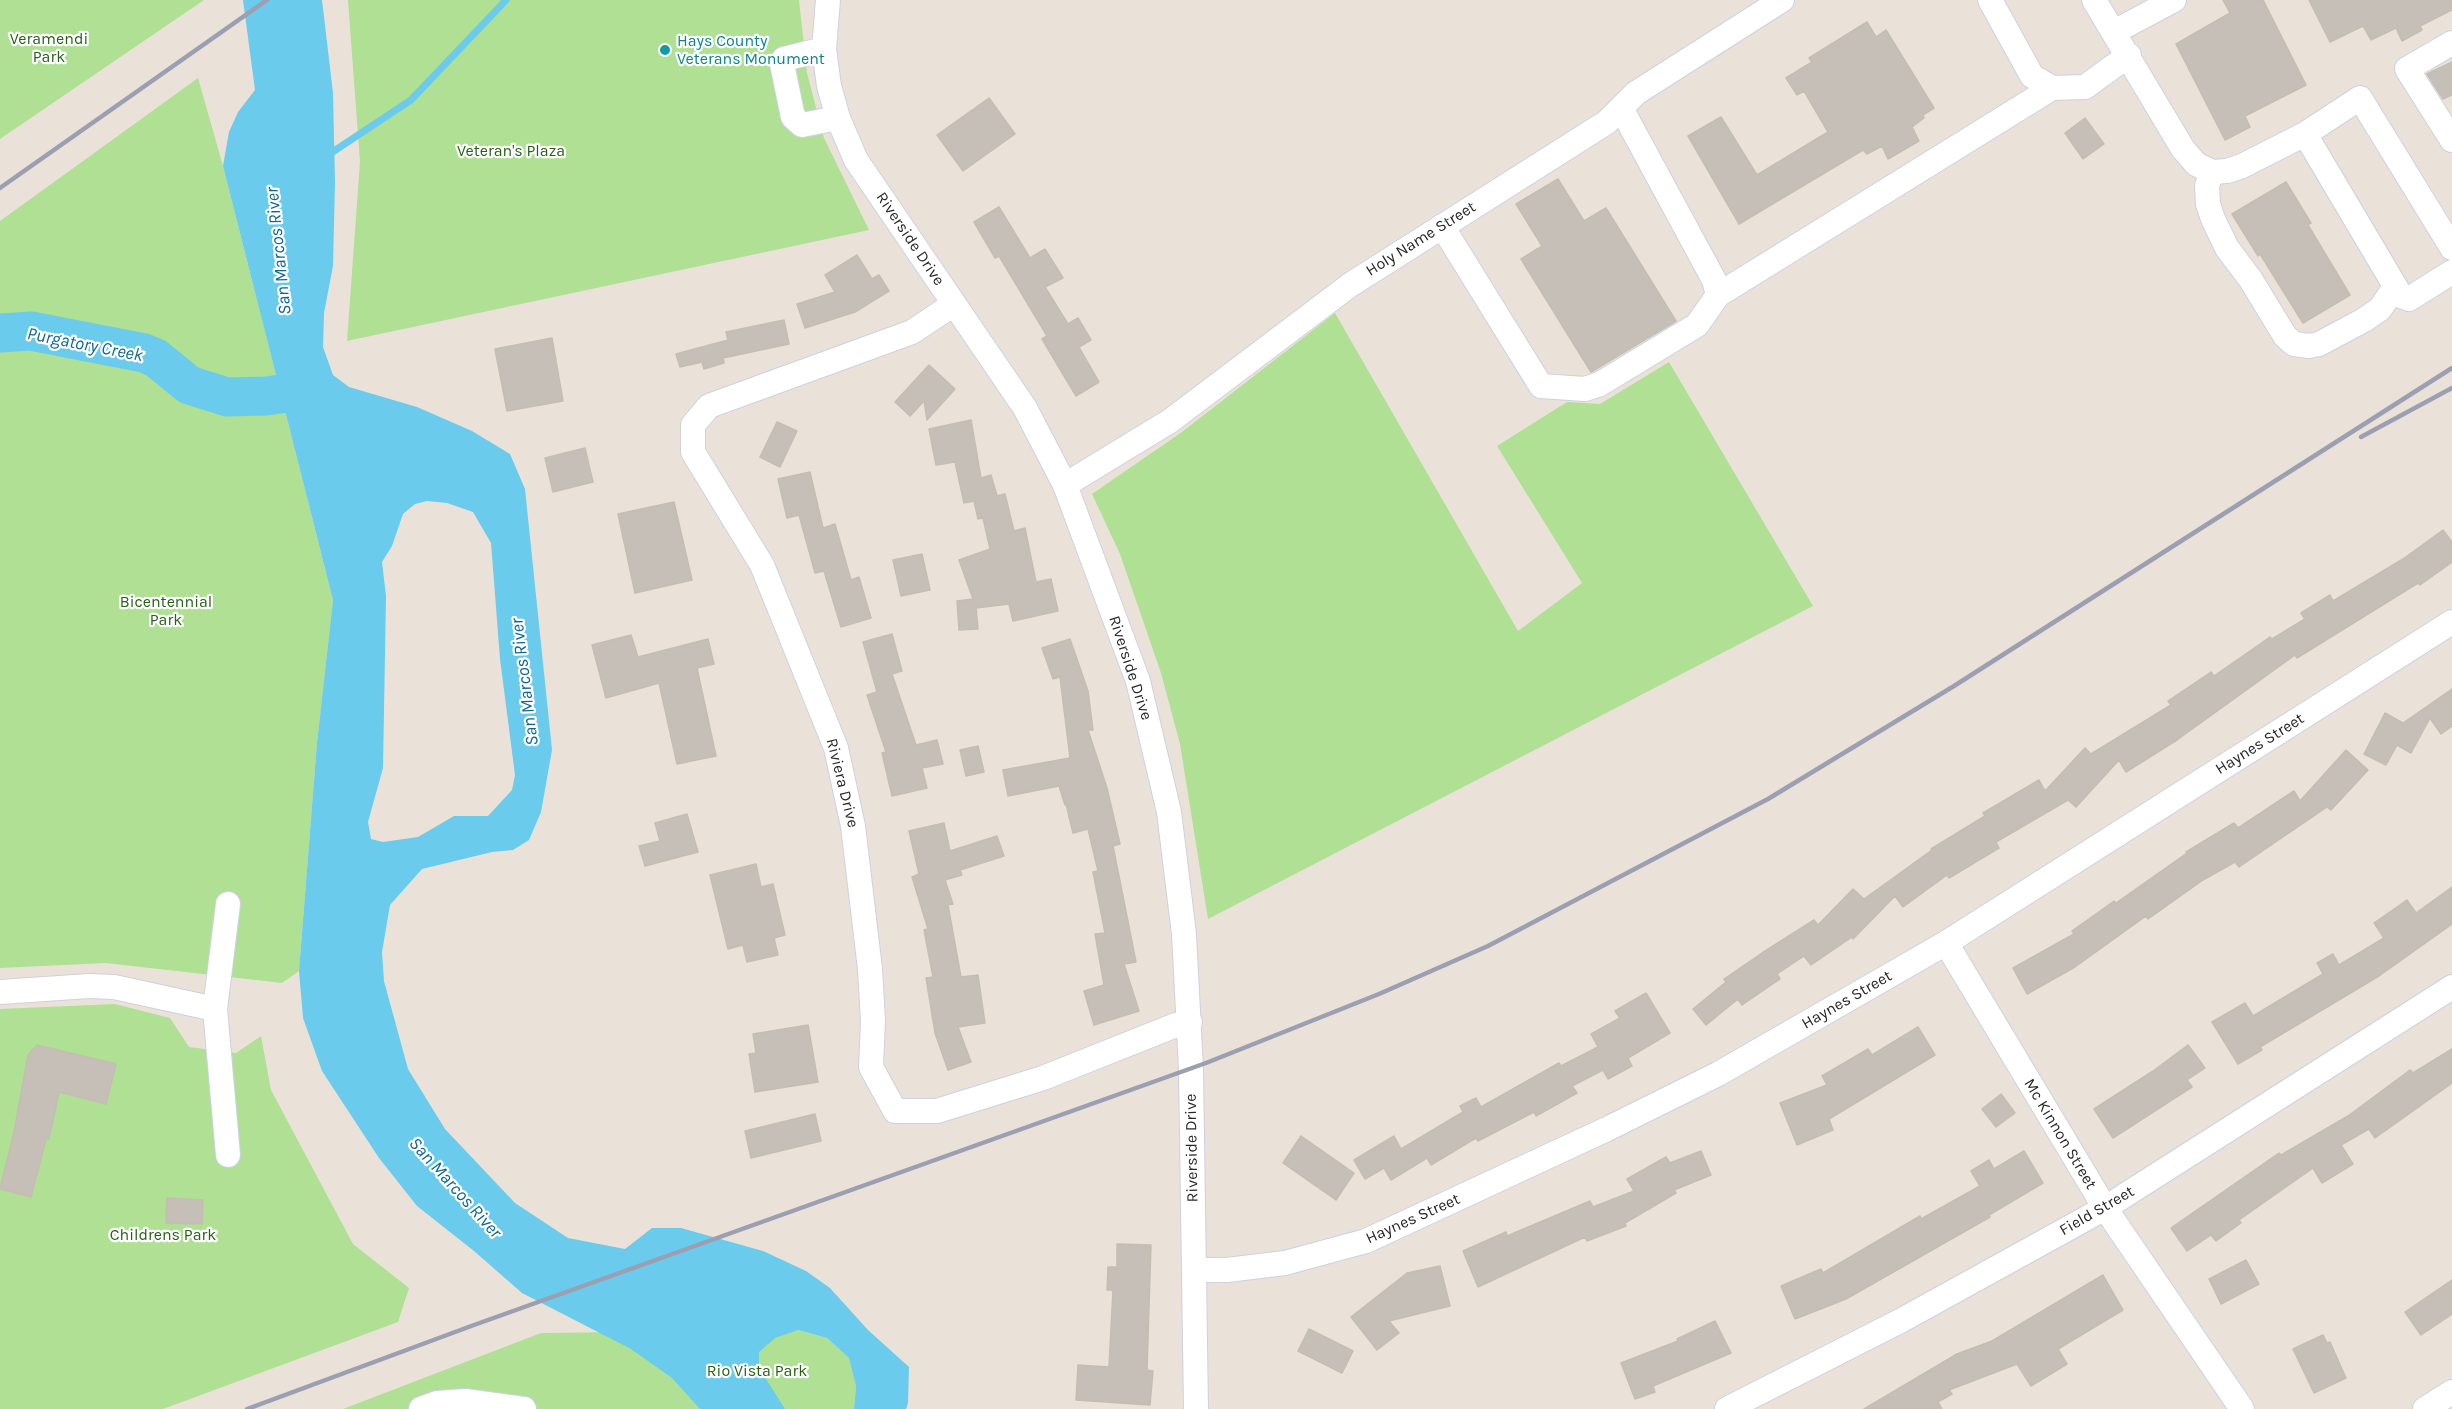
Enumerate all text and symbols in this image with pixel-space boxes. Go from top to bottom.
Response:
park label: Veramendi Park [10,29,88,67]
place label: Hays County Veterans Monument [677,31,825,69]
marker: Hays County Veterans Monument [658,43,672,57]
park label: Veteran's Plaza [457,141,565,161]
water label: San Marcos River [262,186,296,316]
street label: Riverside Drive [872,189,948,289]
street label: Holy Name Street [1363,198,1479,280]
water label: Purgatory Creek [25,323,145,367]
park label: Bicentennial Park [120,592,212,630]
street label: Riverside Drive [1104,613,1156,723]
water label: San Marcos River [506,617,544,747]
street label: Haynes Street [2212,709,2308,779]
street label: Riviera Drive [822,736,862,830]
street label: Haynes Street [1798,966,1896,1034]
street label: Mc Kinnon Street [2019,1075,2101,1193]
street label: Riverside Drive [1181,1094,1203,1202]
water label: San Marcos River [404,1133,506,1243]
street label: Field Street [2056,1182,2138,1240]
street label: Haynes Street [1363,1190,1463,1248]
park label: Childrens Park [110,1225,216,1245]
park label: Rio Vista Park [707,1361,807,1381]

